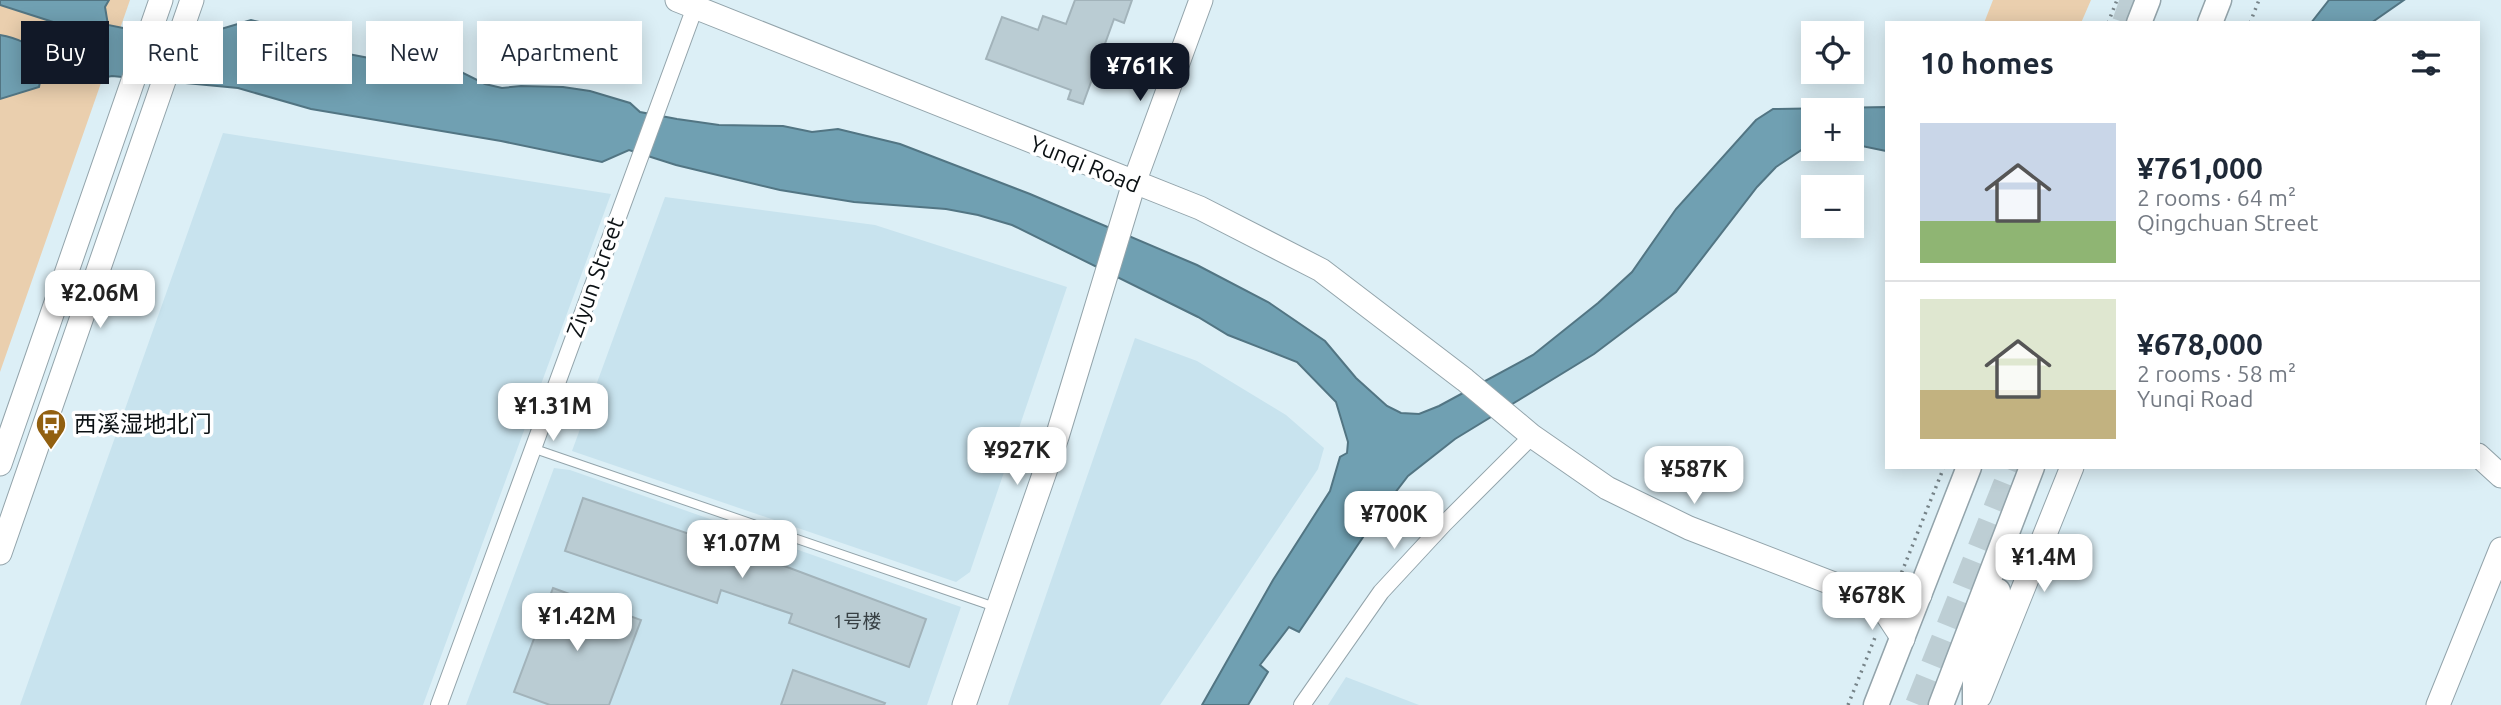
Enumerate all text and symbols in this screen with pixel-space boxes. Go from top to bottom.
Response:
chip: Buy [21,21,109,84]
chip: Rent [123,21,223,84]
chip: Filters [237,21,352,84]
chip: New [366,21,463,84]
chip: Apartment [477,21,642,84]
map controls [1801,21,1864,238]
button: locate [1801,21,1864,84]
pin: ¥761K [1091,43,1189,103]
icon: filters [2407,44,2445,82]
text: 10 homes [1920,46,2054,80]
text: ¥761K [1106,53,1174,78]
button: + [1801,98,1864,161]
street label: Yunqi Road [1027,130,1144,197]
icon: home [1976,151,2060,235]
text: ¥761,000 [2137,151,2263,185]
button: − [1801,175,1864,238]
text: 2 rooms · 64 m² [2137,185,2296,210]
text: Qingchuan Street [2137,210,2318,235]
street label: Ziyun Street [561,214,628,340]
pin: ¥2.06M [43,270,157,330]
text: ¥2.06M [61,280,139,305]
icon: home [1976,327,2060,411]
text: ¥678,000 [2137,327,2263,361]
text: 2 rooms · 58 m² [2137,361,2296,386]
pin: ¥1.31M [496,384,610,443]
text: Yunqi Road [2137,386,2253,411]
text: ¥1.31M [514,393,592,418]
bus stop icon: 西溪湿地北门 [34,407,68,451]
place label: 西溪湿地北门 [74,411,212,436]
pin: ¥927K [968,428,1066,487]
text: ¥927K [983,437,1051,462]
pin: ¥587K [1645,447,1743,506]
text: ¥587K [1660,456,1728,481]
pin: ¥700K [1345,491,1443,551]
text: ¥700K [1360,501,1428,526]
pin: ¥1.07M [685,520,799,580]
text: ¥1.07M [703,530,781,555]
pin: ¥1.4M [1995,534,2093,594]
text: ¥1.4M [2011,544,2077,569]
pin: ¥678K [1823,572,1921,632]
text: ¥678K [1838,582,1906,607]
pin: ¥1.42M [520,594,634,653]
text: ¥1.42M [538,603,616,628]
house number: 1号楼 [833,610,881,632]

